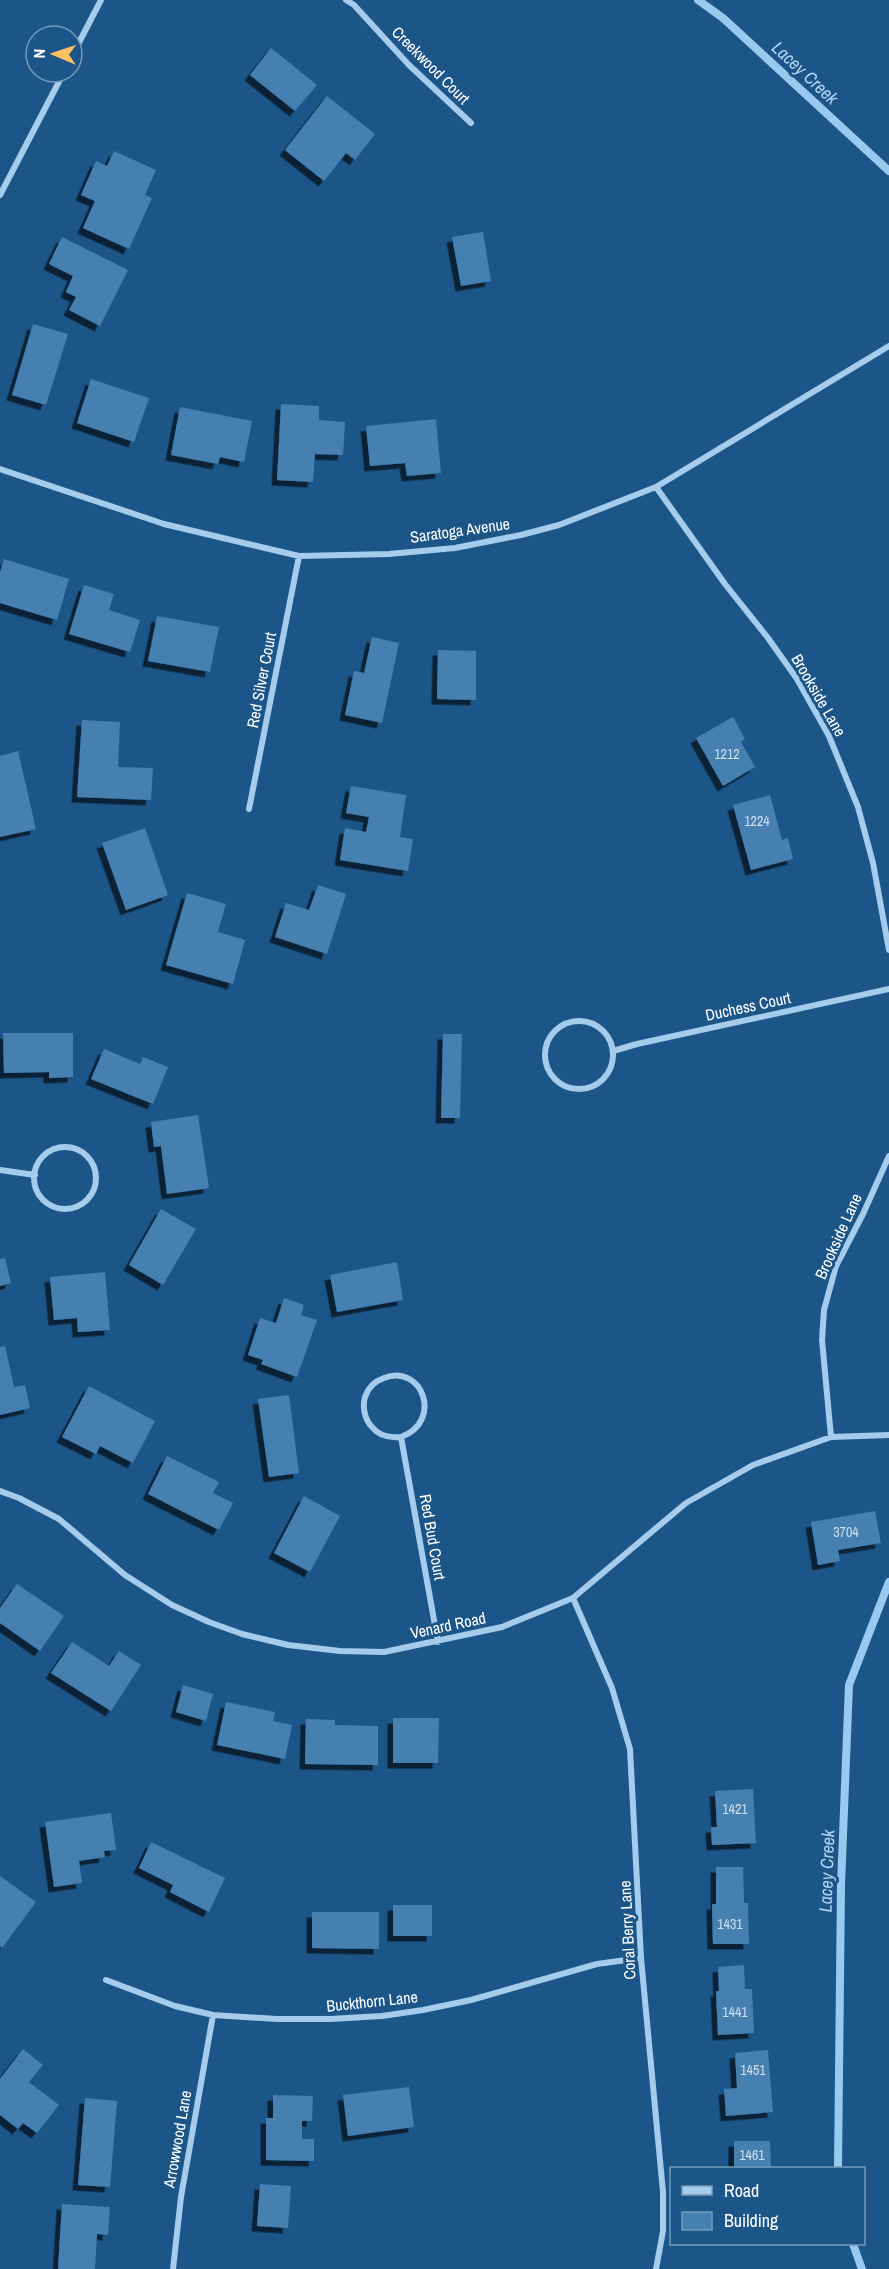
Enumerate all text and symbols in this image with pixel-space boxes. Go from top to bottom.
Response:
street label: Creekwood Court [387,21,475,109]
north arrow [24,24,84,84]
water label: Lacey Creek [767,35,845,110]
text: N [28,48,50,59]
street label: Saratoga Avenue [409,512,511,548]
street label: Red Silver Court [241,630,281,730]
street label: Brookside Lane [786,650,852,740]
house number: 1212 [714,745,740,763]
house number: 1224 [744,812,770,830]
street label: Duchess Court [703,986,793,1026]
street label: Brookside Lane [809,1190,867,1282]
street label: Red Bud Court [415,1492,451,1582]
house number: 3704 [833,1523,859,1541]
street label: Venard Road [408,1606,488,1644]
house number: 1421 [722,1800,748,1818]
water label: Lacey Creek [813,1829,840,1913]
street label: Coral Berry Lane [613,1880,641,1980]
house number: 1431 [717,1915,743,1933]
street label: Buckthorn Lane [325,1985,419,2017]
house number: 1441 [722,2003,748,2021]
house number: 1451 [740,2061,766,2079]
street label: Arrowwood Lane [157,2089,196,2190]
house number: 1461 [739,2146,765,2164]
legend [670,2167,865,2245]
text: Road [724,2178,759,2203]
text: Building [724,2208,779,2233]

